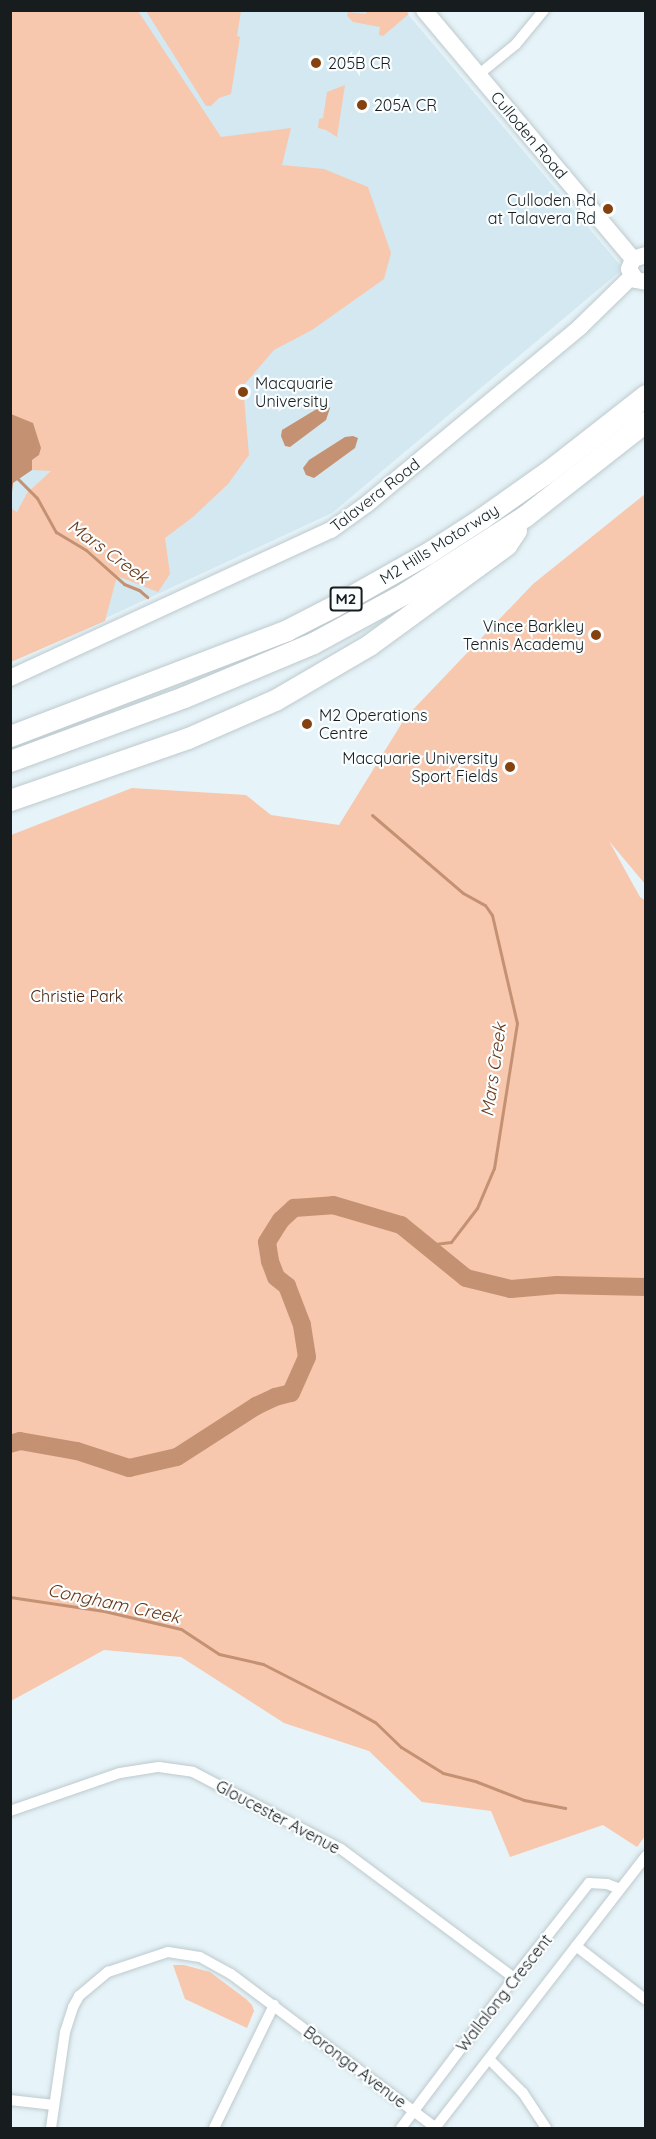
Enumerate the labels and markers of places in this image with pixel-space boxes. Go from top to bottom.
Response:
place label: 205B CR [328,53,391,73]
marker: 205B CR [309,56,323,70]
place label: 205A CR [374,95,437,115]
marker: 205A CR [355,98,369,112]
place label: Culloden Rd at Talavera Rd [488,190,596,228]
marker: Culloden Rd at Talavera Rd [601,202,615,216]
place label: Macquarie University [255,373,333,411]
marker: Macquarie University [236,385,250,399]
place label: Vince Barkley Tennis Academy [463,616,584,654]
marker: Vince Barkley Tennis Academy [589,628,603,642]
place label: M2 Operations Centre [319,705,427,743]
marker: M2 Operations Centre [300,717,314,731]
place label: Macquarie University Sport Fields [342,748,498,786]
marker: Macquarie University Sport Fields [503,760,517,774]

